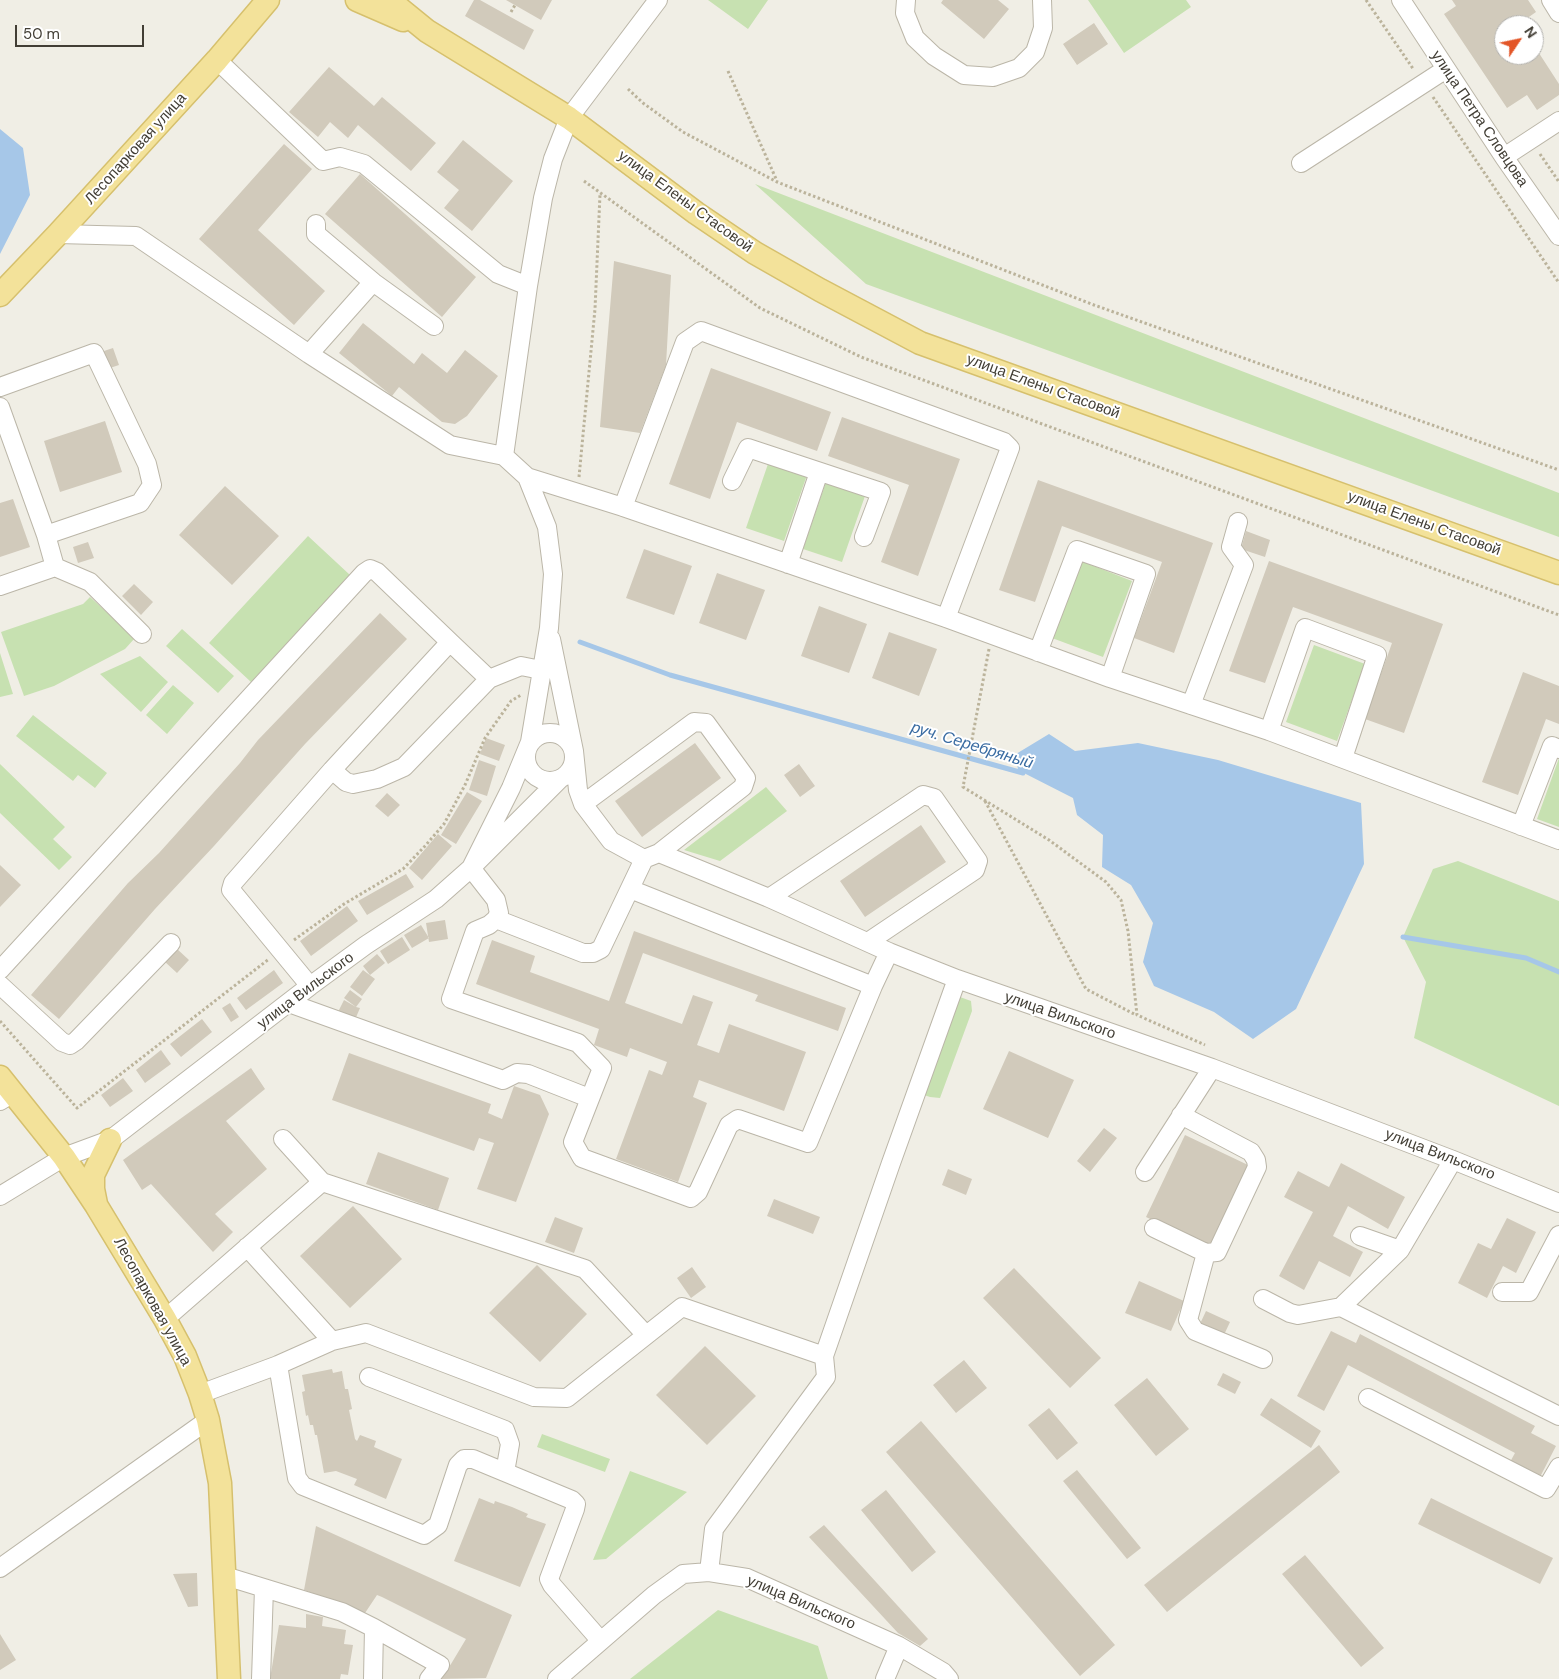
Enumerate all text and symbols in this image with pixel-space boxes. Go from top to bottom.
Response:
scale bar [18,15,146,47]
north arrow [1494,15,1544,65]
text: N [1520,23,1541,41]
text: 50 m [23,24,60,44]
street label: улица Петра Словцова [1427,47,1531,191]
street label: Лесопарковая улица [81,90,191,208]
street label: улица Елены Стасовой [614,147,756,257]
street label: улица Елены Стасовой [964,351,1122,423]
street label: улица Елены Стасовой [1345,488,1503,560]
water label: руч. Серебряный [909,718,1035,774]
street label: улица Вильского [254,949,358,1033]
street label: улица Вильского [1002,989,1118,1043]
street label: улица Вильского [1383,1126,1497,1184]
street label: Лесопарковая улица [109,1235,195,1369]
street label: улица Вильского [744,1572,858,1634]

